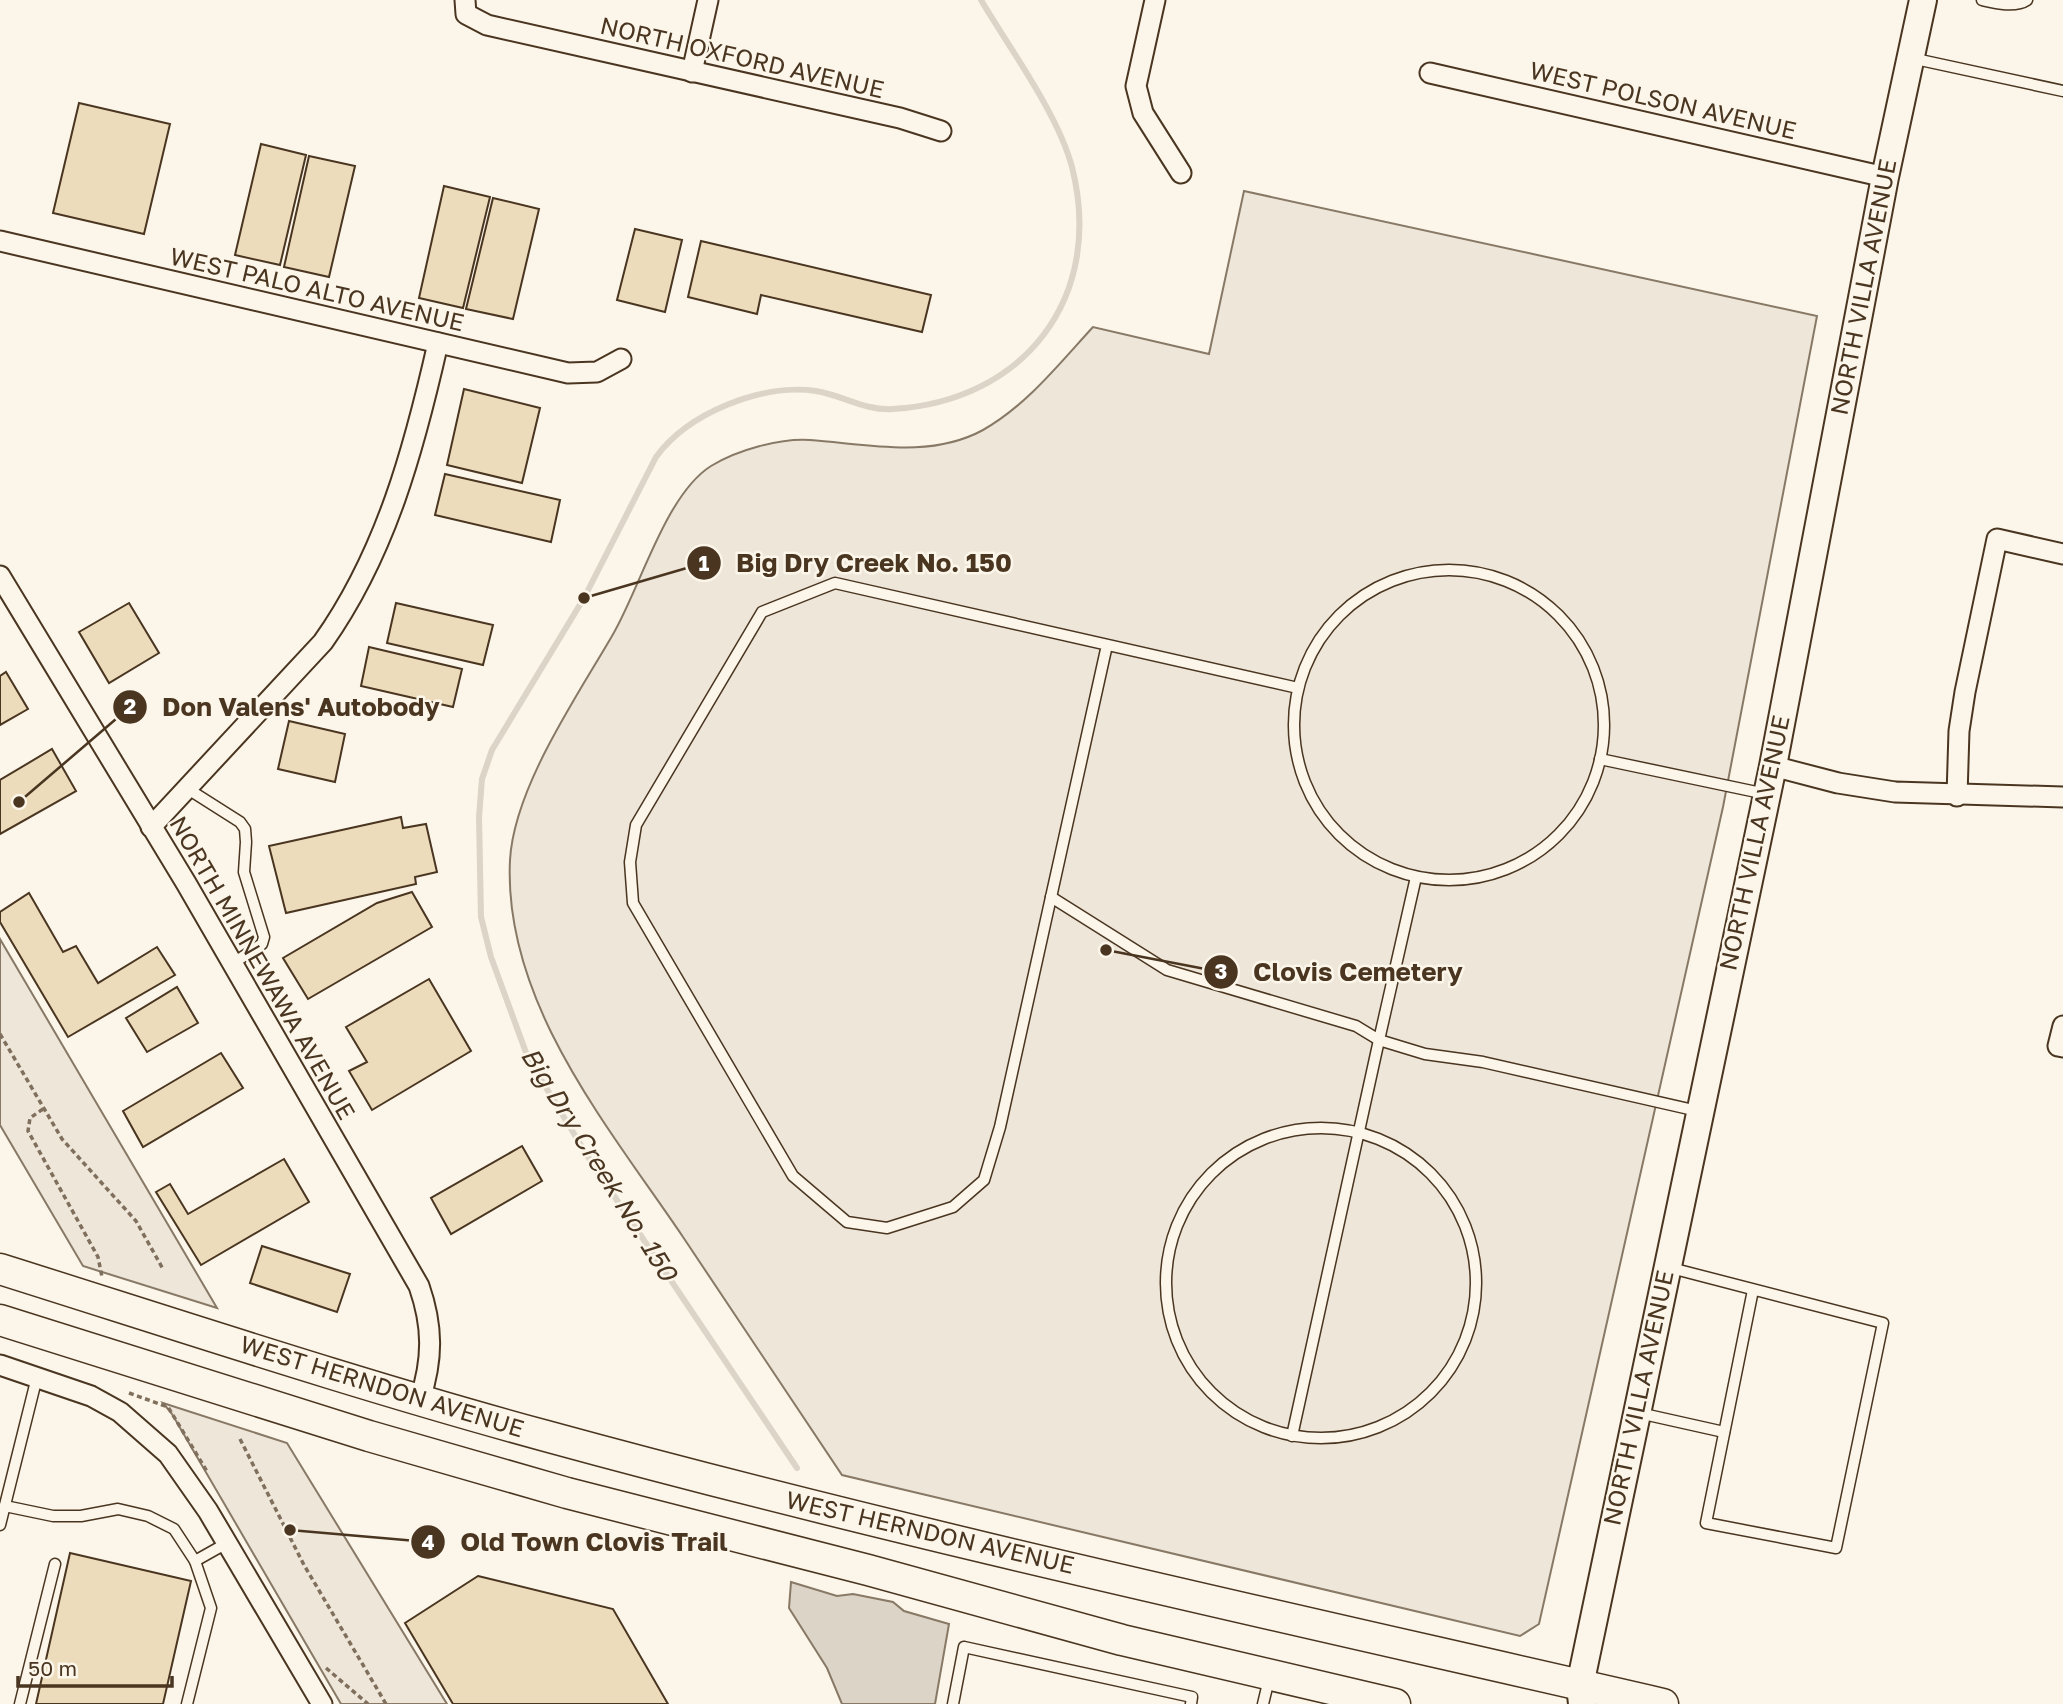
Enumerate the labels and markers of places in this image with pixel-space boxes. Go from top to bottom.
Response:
callout: Big Dry Creek No. 150 [687,540,1025,587]
callout: Don Valens' Autobody [113,683,454,730]
callout: Clovis Cemetery [1204,948,1477,995]
callout: Old Town Clovis Trail [411,1519,741,1566]

